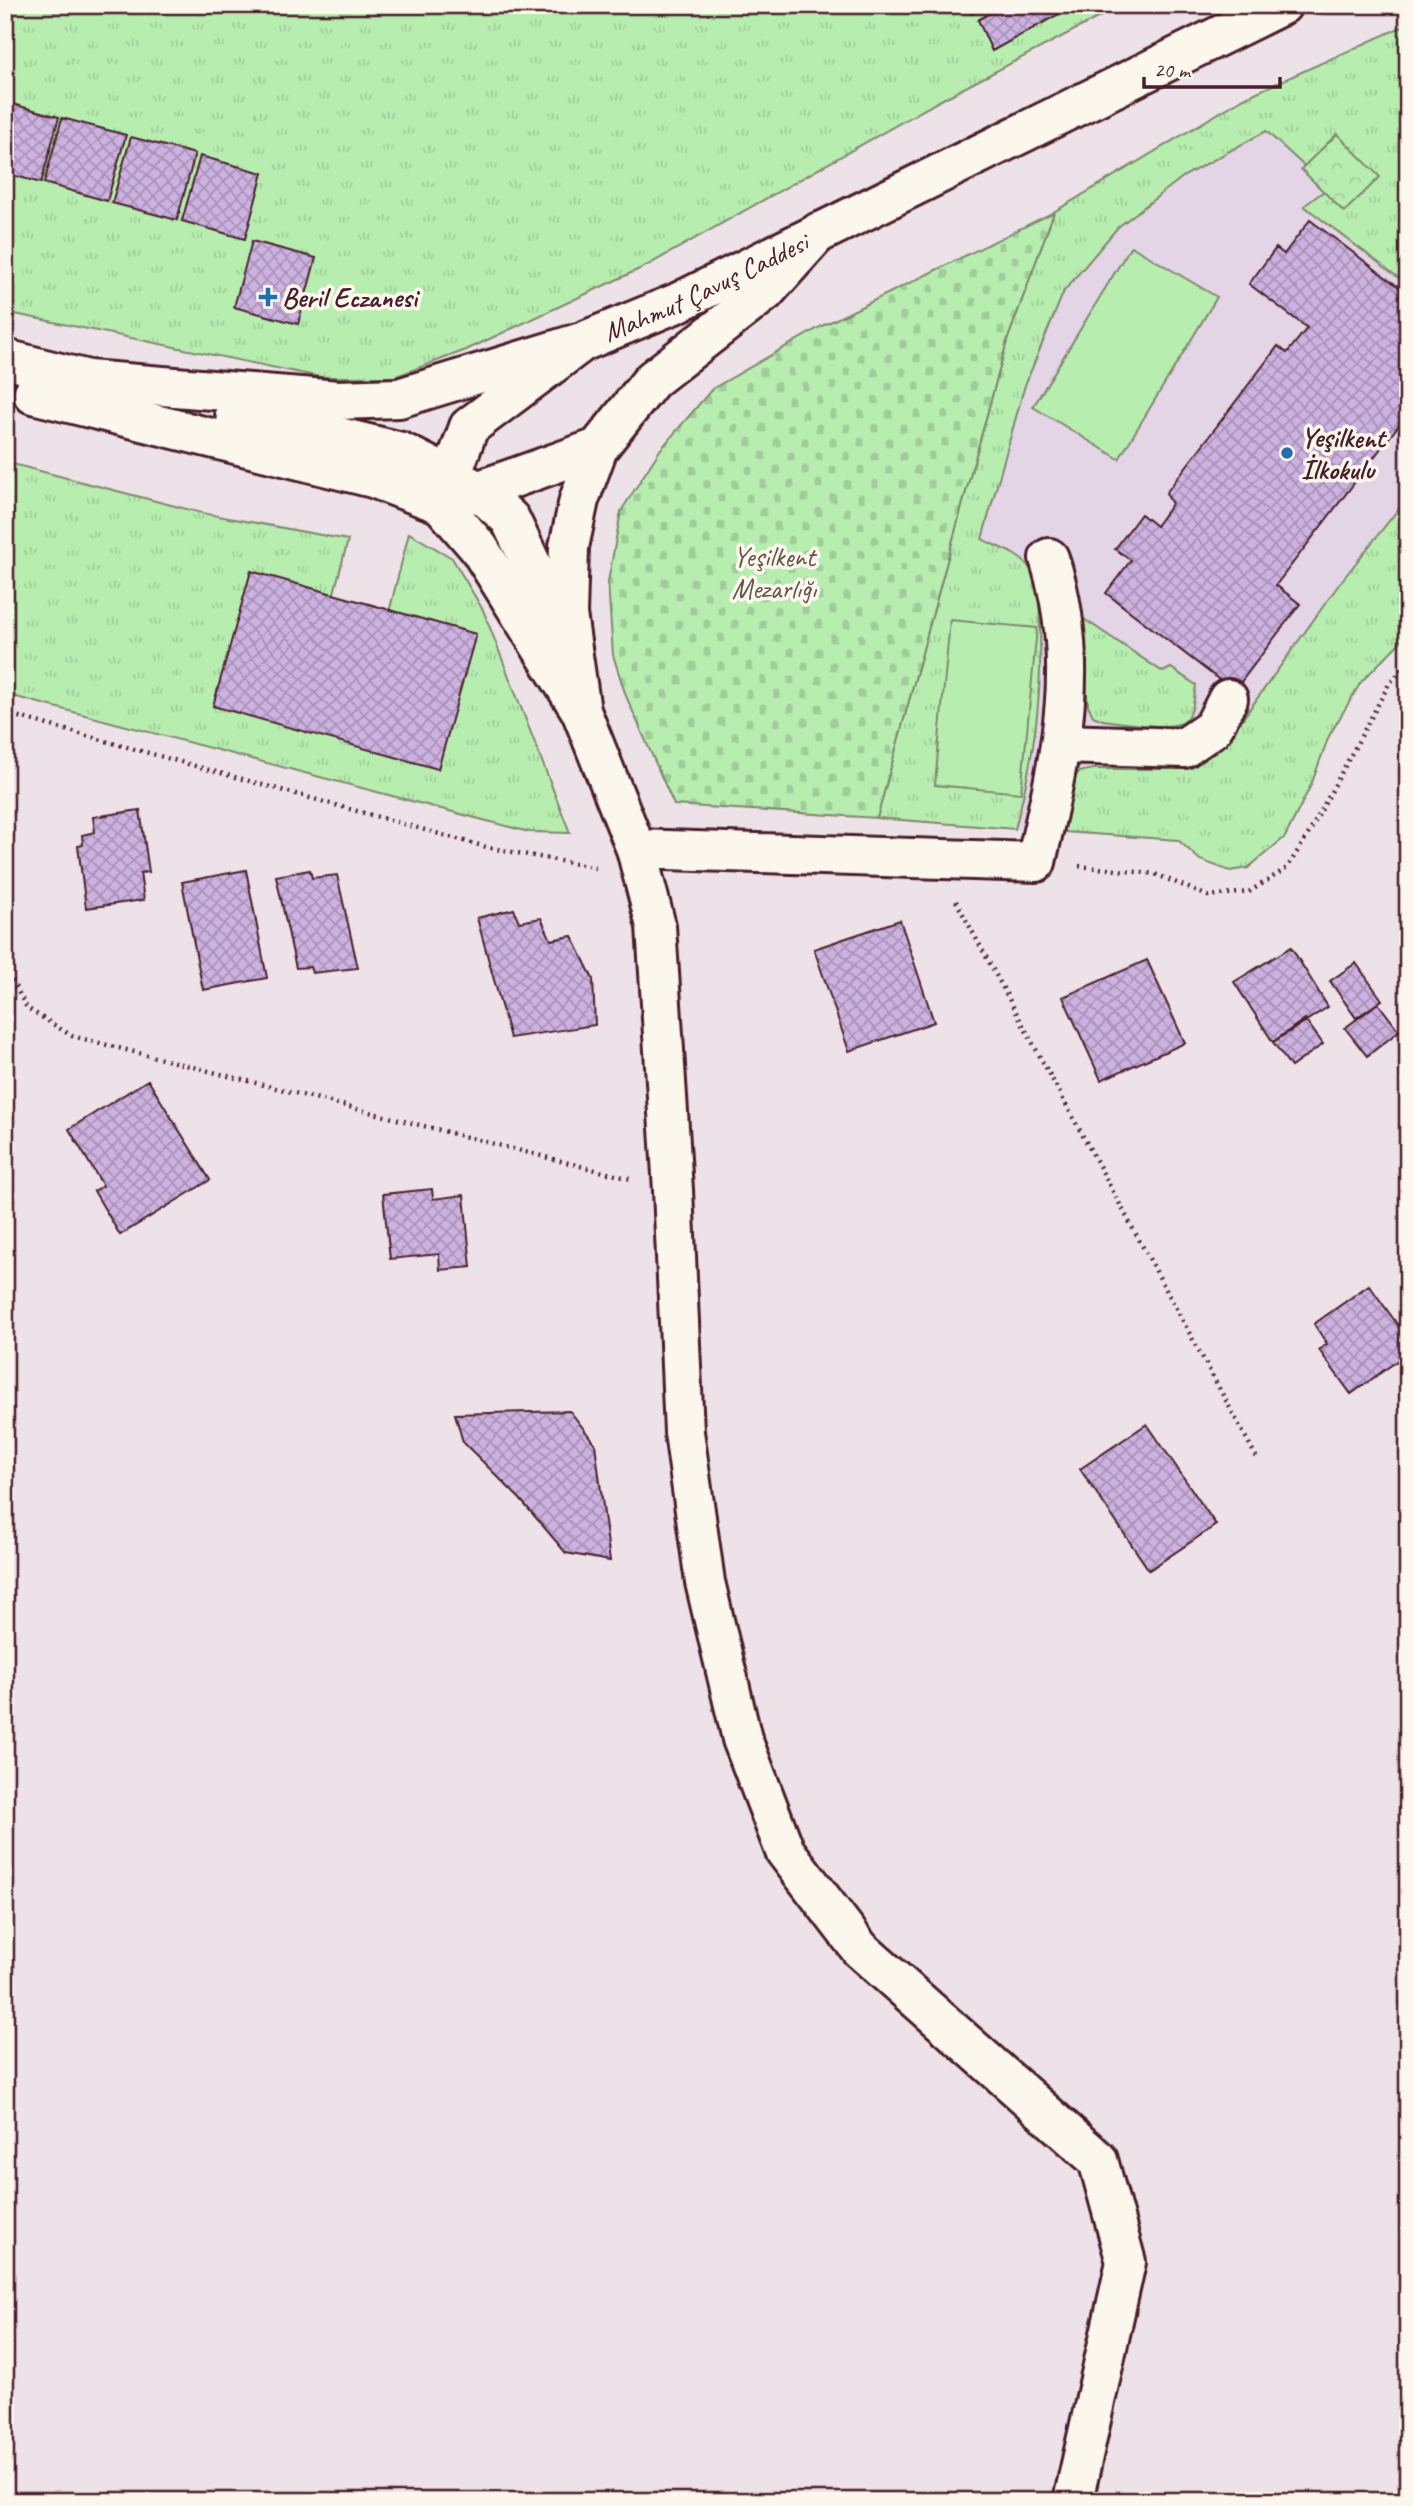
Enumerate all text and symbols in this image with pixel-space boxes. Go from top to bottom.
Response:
scale bar [1144,46,1280,90]
text: 20 m [1154,57,1192,83]
street label: Mahmut Çavuş Caddesi [598,223,817,349]
place label: Beril Eczanesi [282,280,421,315]
marker: Beril Eczanesi [260,289,276,305]
place label: Yeşilkent İlkokulu [1301,420,1387,487]
marker: Yeşilkent İlkokulu [1279,445,1295,461]
park label: Yeşilkent Mezarlığı [732,539,818,606]

